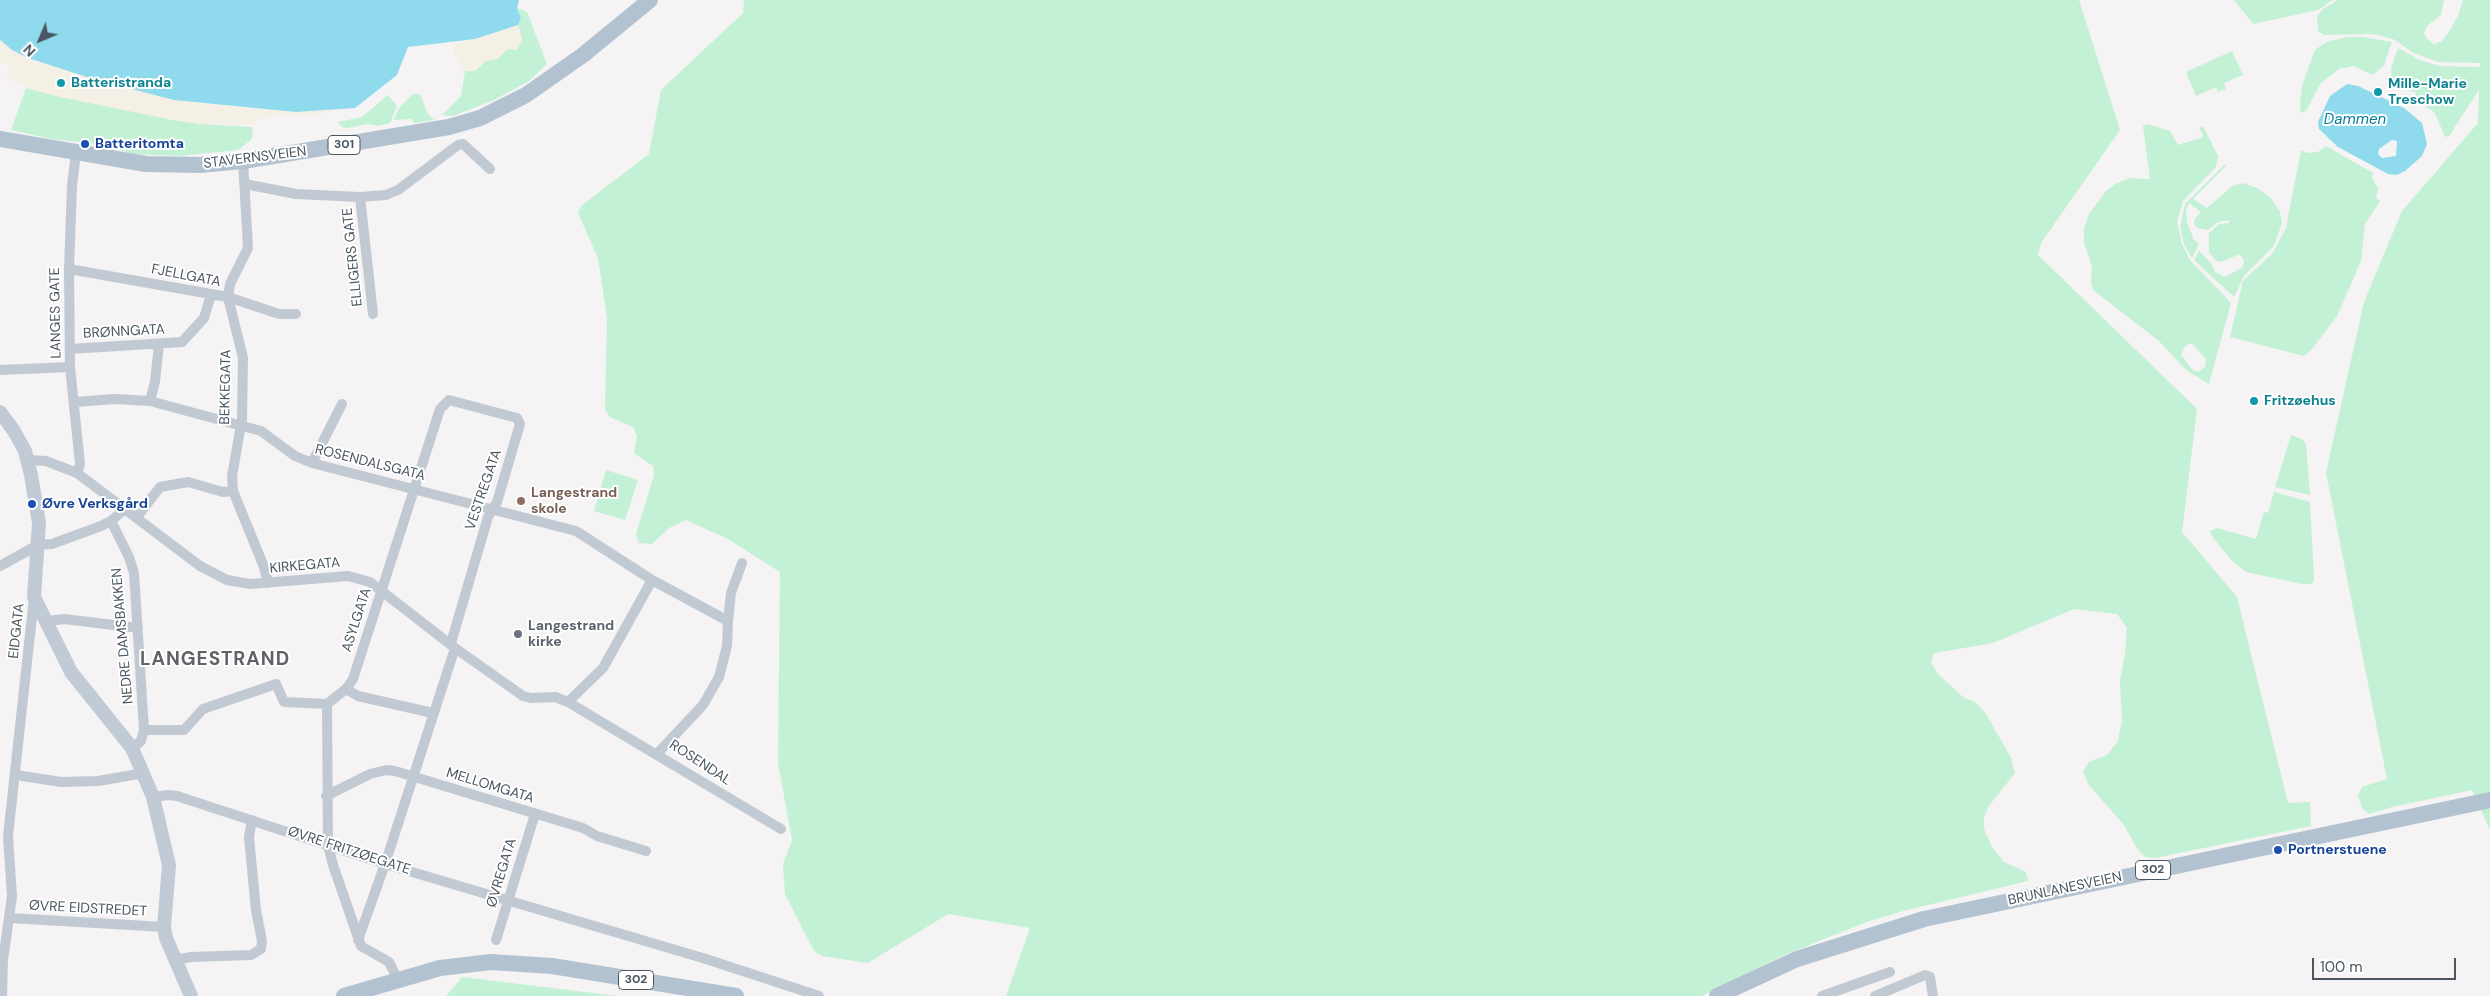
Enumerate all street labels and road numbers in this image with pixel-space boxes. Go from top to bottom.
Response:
road number: 301 [328,136,360,154]
street label: STAVERNSVEIEN [202,143,308,173]
street label: ELLIGERS GATE [339,207,367,307]
street label: FJELLGATA [150,261,222,291]
street label: LANGES GATE [47,267,65,359]
street label: BRØNNGATA [83,321,165,343]
street label: BEKKEGATA [217,349,235,425]
street label: ROSENDALSGATA [313,441,427,485]
street label: VESTREGATA [462,448,506,532]
street label: KIRKEGATA [269,555,341,577]
street label: NEDRE DAMSBAKKEN [109,567,137,705]
street label: ASYLGATA [339,586,375,654]
street label: EIDGATA [6,602,28,660]
street label: ROSENDAL [666,737,734,789]
street label: MELLOMGATA [444,765,536,807]
street label: ØVRE FRITZØEGATE [286,823,412,879]
street label: ØVREGATA [484,836,520,910]
road number: 302 [2136,860,2170,880]
street label: BRUNLANESVEIEN [2007,869,2123,909]
street label: ØVRE EIDSTREDET [28,898,148,920]
road number: 302 [618,970,654,990]

